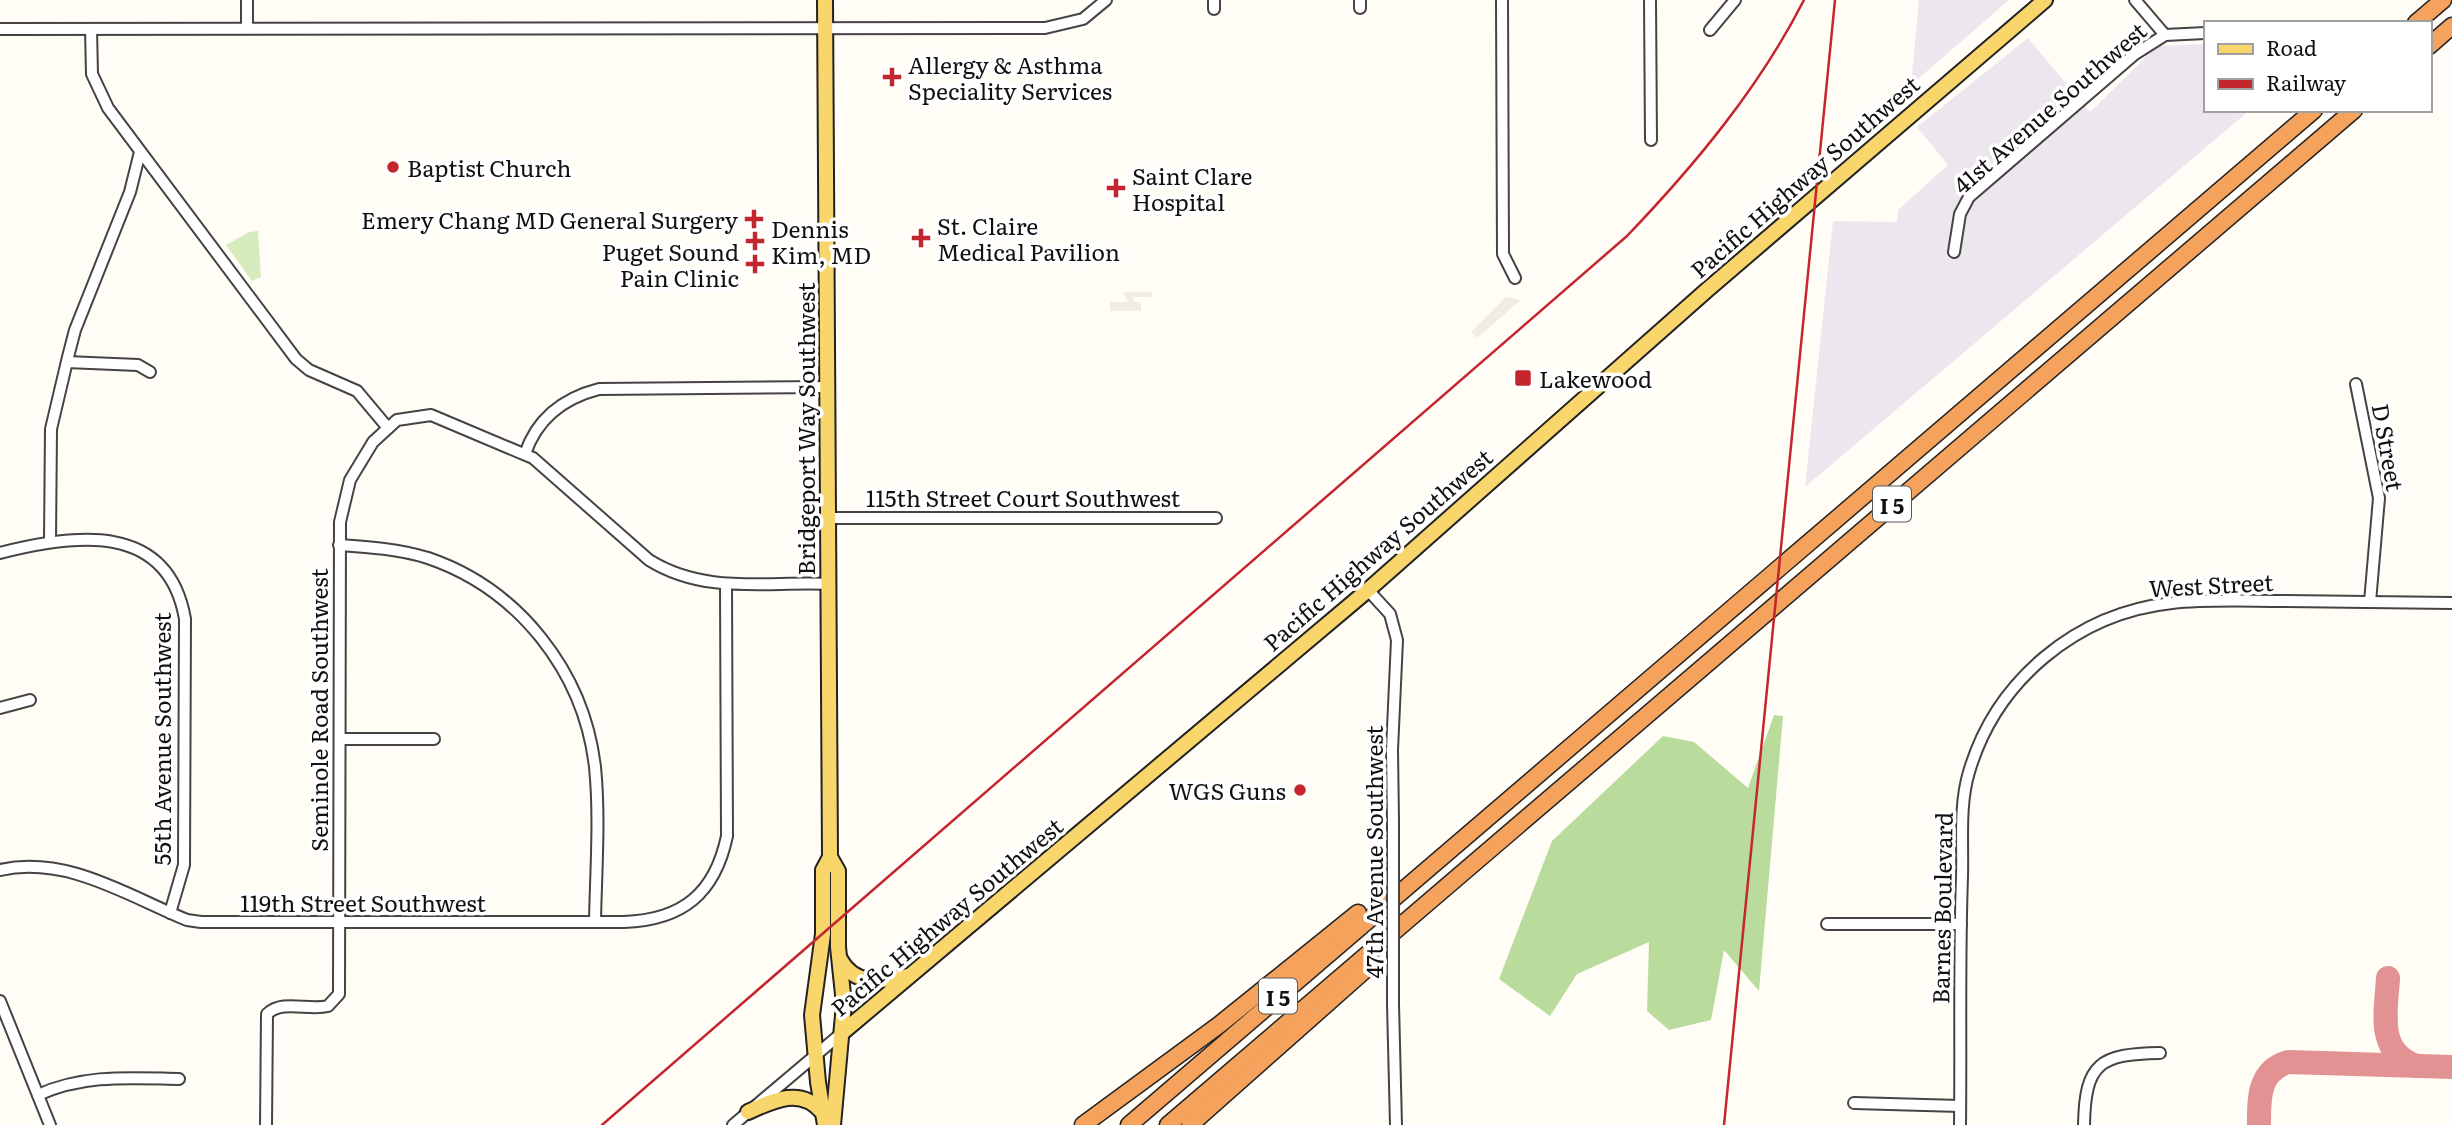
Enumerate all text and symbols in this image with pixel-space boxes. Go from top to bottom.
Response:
street label: 41st Avenue Southwest [1945,13,2154,201]
legend [2204,21,2431,112]
text: Road [2266,31,2317,62]
place label: Allergy & Asthma Speciality Services [908,47,1112,107]
street label: Pacific Highway Southwest [1682,66,1927,285]
text: Railway [2266,66,2347,97]
marker: Allergy & Asthma Speciality Services [882,67,902,87]
place label: Baptist Church [407,150,571,184]
place label: Saint Clare Hospital [1132,158,1252,218]
marker: Baptist Church [385,159,401,175]
marker: Saint Clare Hospital [1106,178,1126,198]
place label: Emery Chang MD General Surgery [361,202,739,236]
place label: St. Claire Medical Pavilion [937,208,1120,268]
marker: Emery Chang MD General Surgery [744,209,764,229]
place label: Dennis Kim, MD [771,211,871,271]
marker: St. Claire Medical Pavilion [911,228,931,248]
marker: Dennis Kim, MD [745,231,765,251]
place label: Puget Sound Pain Clinic [602,234,739,294]
marker: Puget Sound Pain Clinic [745,254,765,274]
street label: Bridgeport Way Southwest [788,282,822,576]
place label: Lakewood [1539,361,1652,395]
marker: Lakewood [1513,368,1533,388]
street label: D Street [2365,401,2414,494]
street label: Pacific Highway Southwest [1255,439,1500,658]
street label: 115th Street Court Southwest [866,480,1181,514]
road number: I 5 [1873,486,1911,522]
street label: West Street [2148,564,2275,604]
street label: Seminole Road Southwest [301,568,335,852]
street label: 55th Avenue Southwest [144,612,178,866]
street label: 47th Avenue Southwest [1356,725,1390,979]
place label: WGS Guns [1168,773,1286,807]
marker: WGS Guns [1292,782,1308,798]
street label: Pacific Highway Southwest [823,808,1070,1023]
street label: Barnes Boulevard [1922,812,1960,1004]
street label: 119th Street Southwest [240,885,486,919]
road number: I 5 [1259,978,1297,1014]

